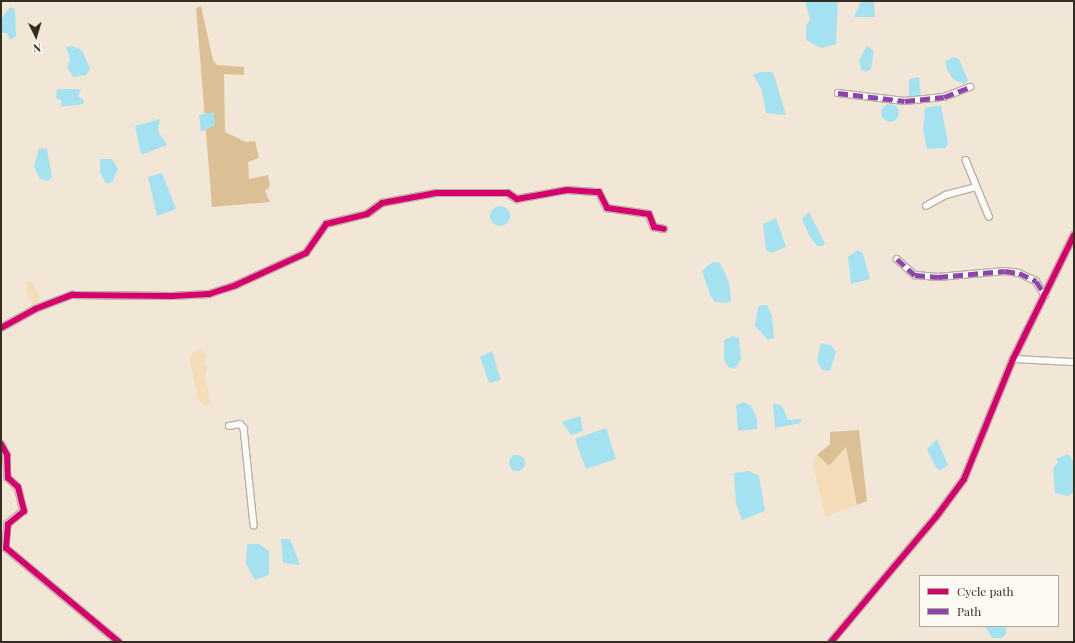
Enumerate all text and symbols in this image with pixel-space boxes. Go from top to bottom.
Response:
north arrow [16,16,56,56]
text: N [32,41,42,56]
legend [919,575,1059,627]
text: Cycle path [957,583,1014,599]
text: Path [957,603,981,619]

